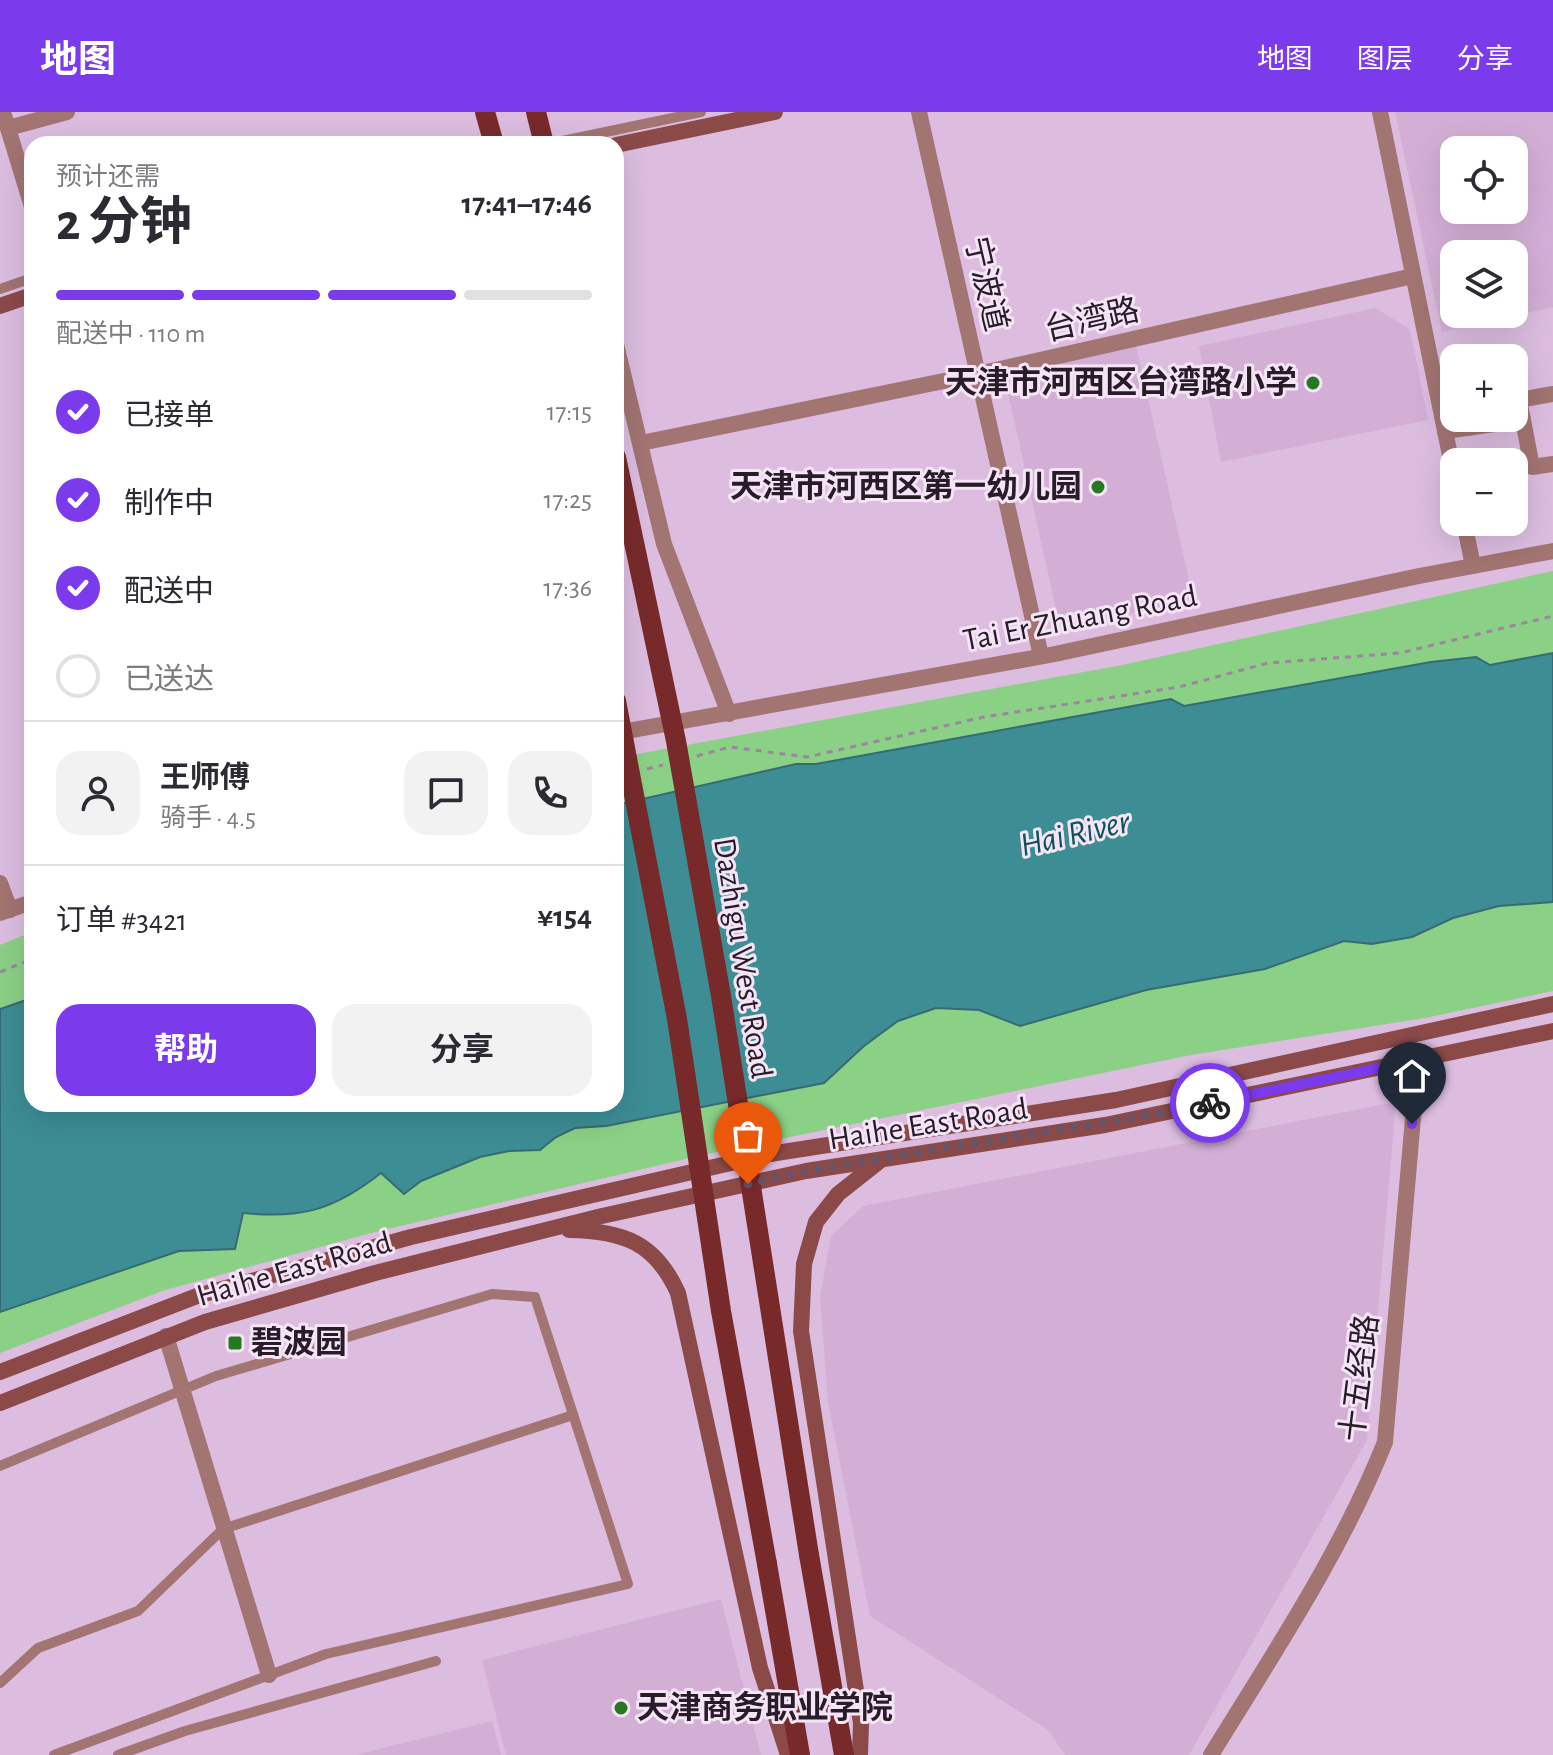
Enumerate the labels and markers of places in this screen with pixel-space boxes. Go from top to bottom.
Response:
place label: 天津市河西区台湾路小学 [945,365,1297,399]
marker: 天津市河西区台湾路小学 [1304,374,1322,392]
place label: 天津市河西区第一幼儿园 [730,469,1082,503]
marker: 天津市河西区第一幼儿园 [1089,478,1107,496]
pin [1378,1042,1446,1124]
pin [714,1102,782,1184]
place label: 碧波园 [251,1325,347,1359]
marker: 碧波园 [226,1334,244,1352]
place label: 天津商务职业学院 [637,1690,893,1724]
marker: 天津商务职业学院 [612,1699,630,1717]

